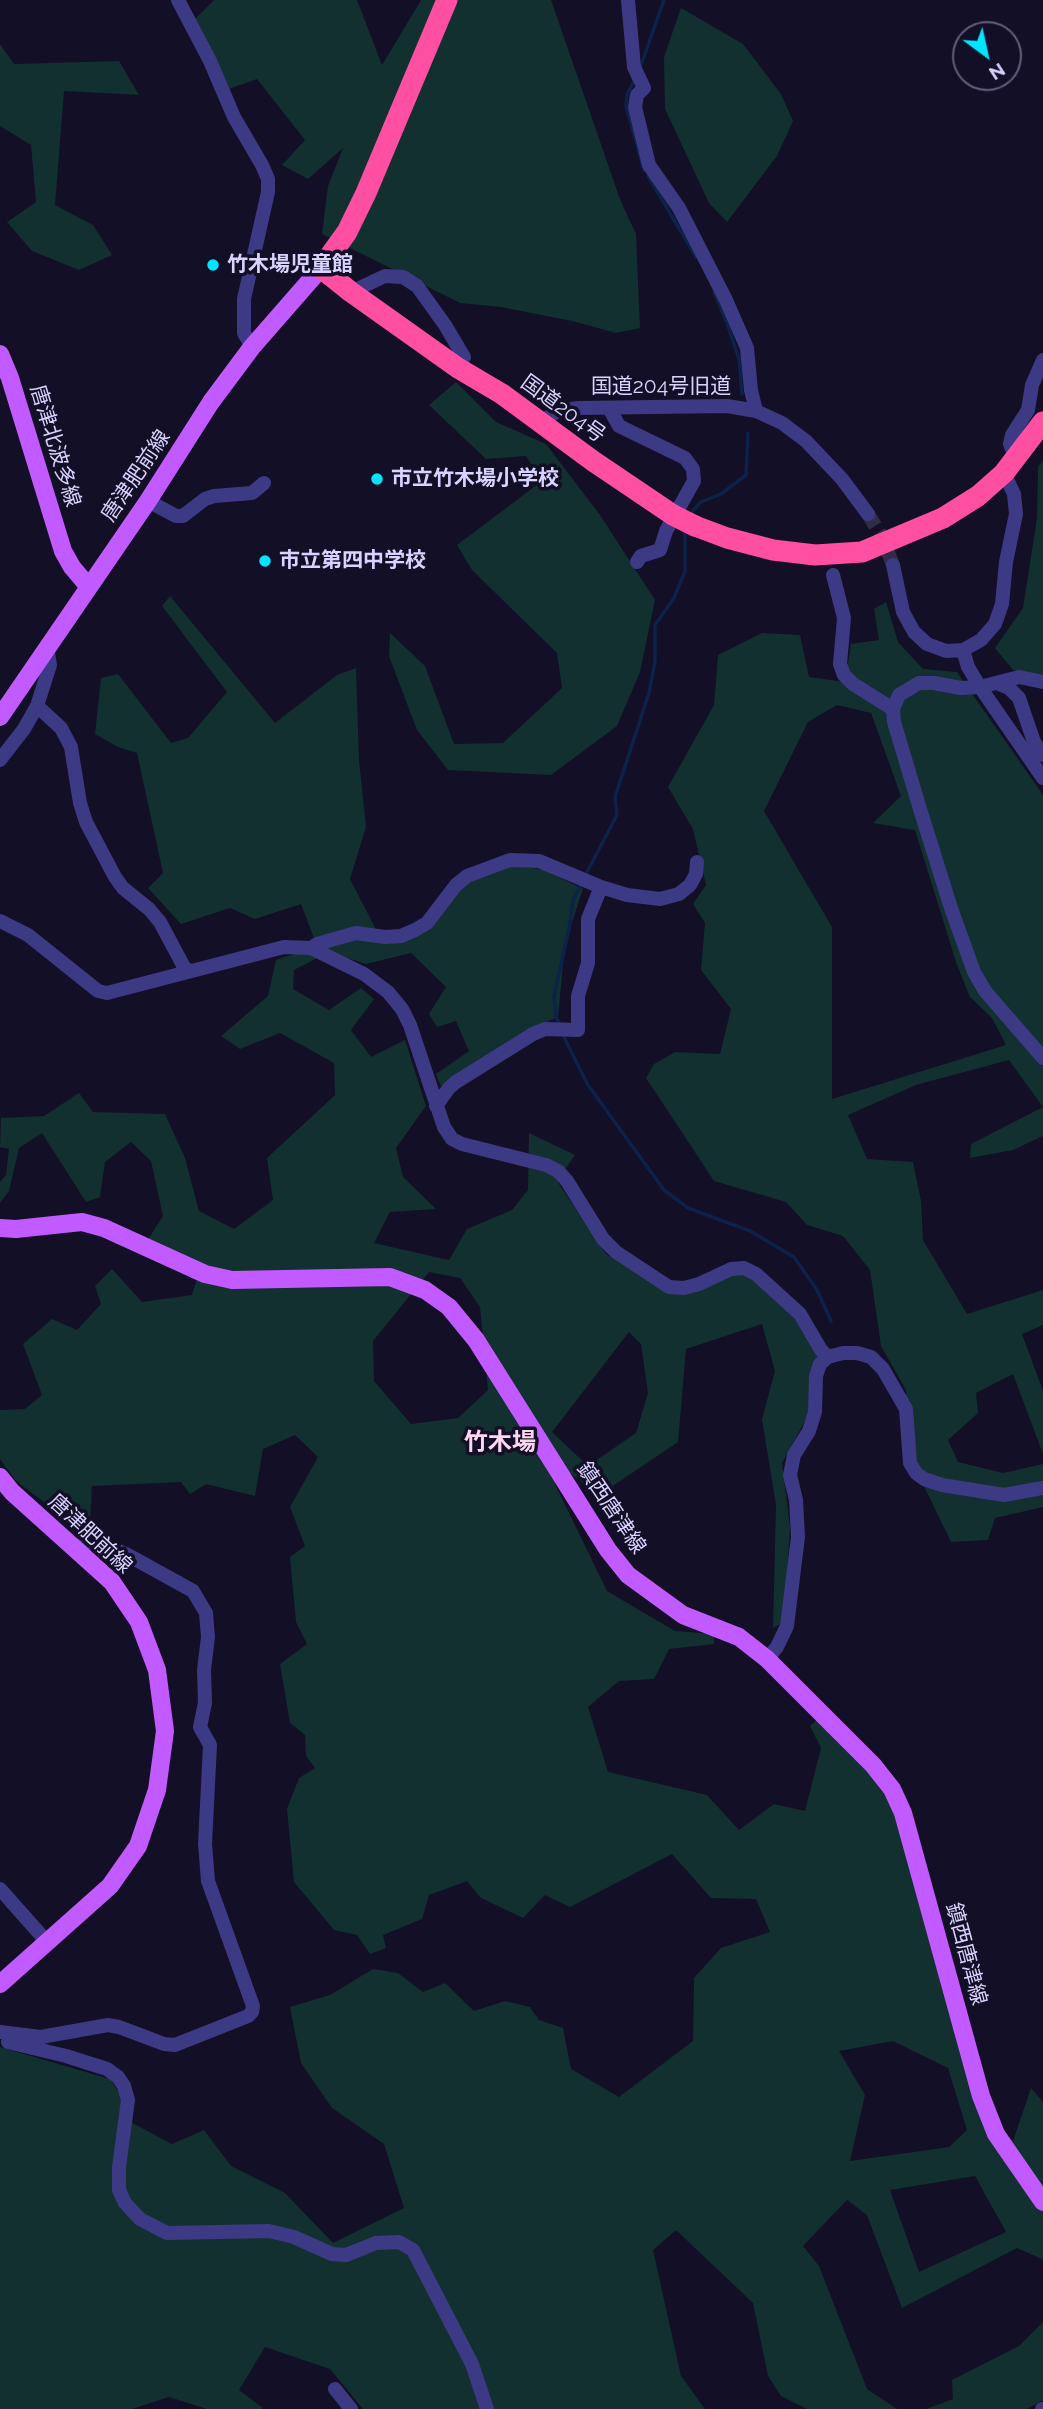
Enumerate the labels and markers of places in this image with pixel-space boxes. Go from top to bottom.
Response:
place label: 竹木場児童館 [227,252,353,278]
marker: 竹木場児童館 [205,257,221,273]
place label: 市立竹木場小学校 [391,466,559,492]
marker: 市立竹木場小学校 [369,471,385,487]
place label: 市立第四中学校 [279,548,426,574]
marker: 市立第四中学校 [257,553,273,569]

